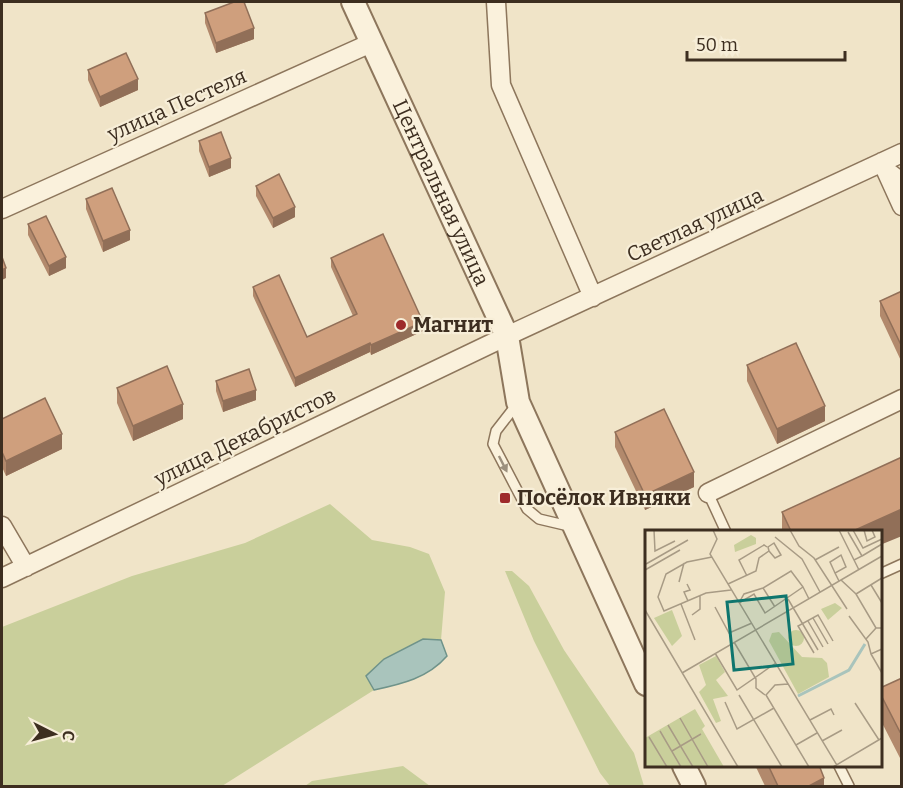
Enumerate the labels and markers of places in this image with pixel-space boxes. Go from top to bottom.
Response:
place label: Магнит [413,312,494,338]
marker: Магнит [394,318,408,332]
place label: Посёлок Ивняки [517,485,691,511]
marker: Посёлок Ивняки [498,491,512,505]

